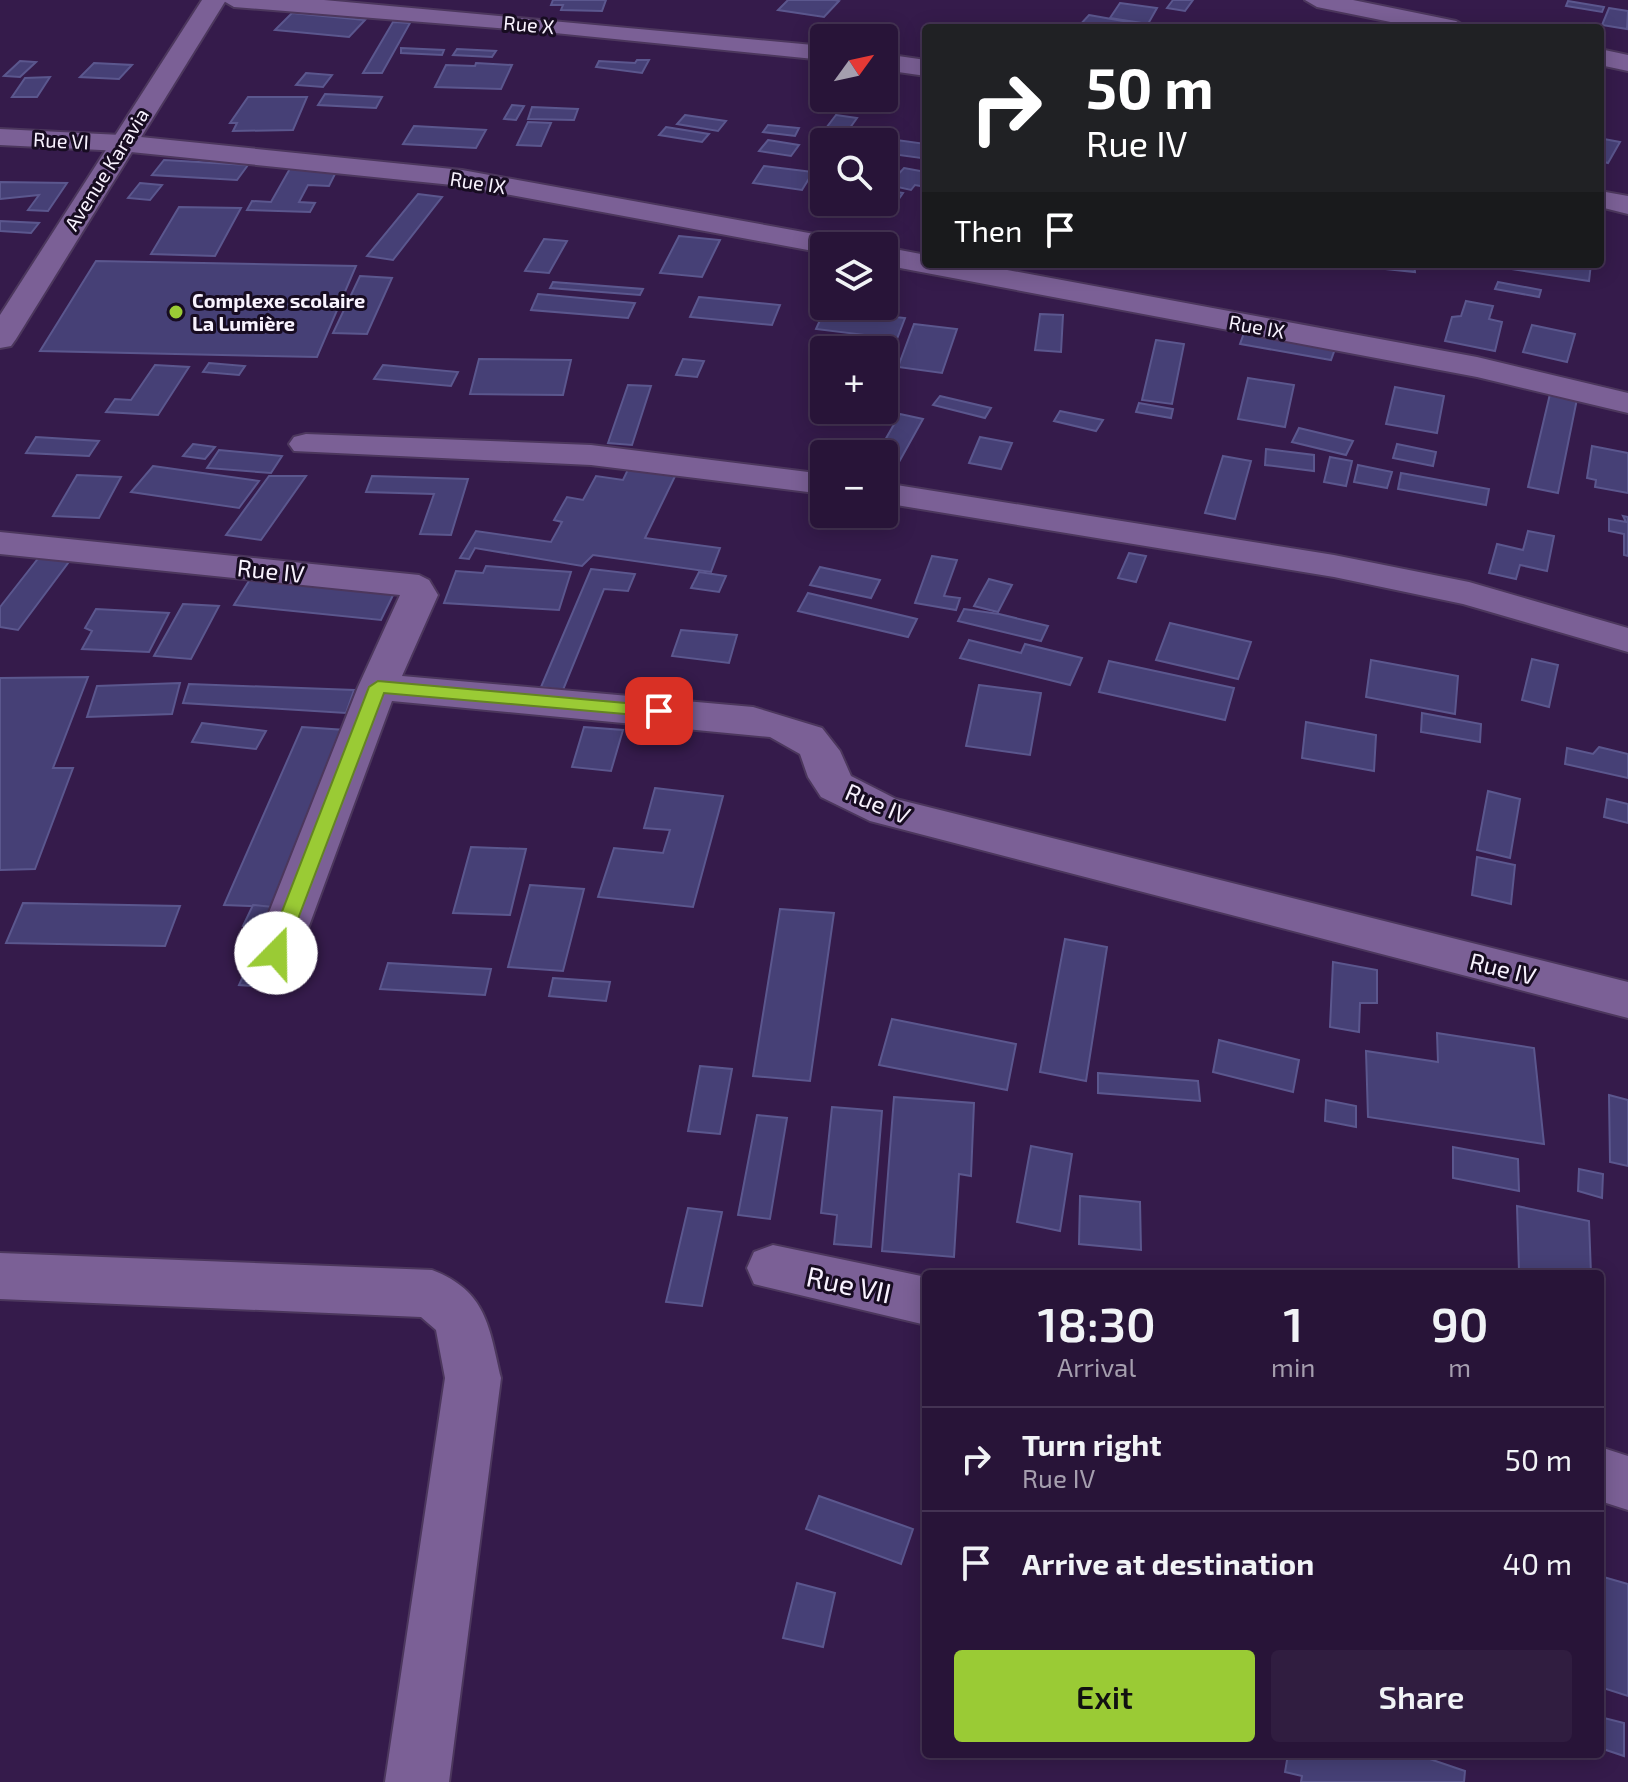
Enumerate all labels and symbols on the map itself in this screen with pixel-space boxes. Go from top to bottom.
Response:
street label: Rue X [502,10,556,38]
north arrow [810,24,898,112]
street label: Avenue Karavia [59,103,153,235]
street label: Rue VI [32,127,90,153]
street label: Rue IX [448,166,508,198]
place label: Complexe scolaire La Lumière [192,288,365,335]
marker: Complexe scolaire La Lumière [167,303,185,321]
street label: Rue IX [1227,309,1287,343]
street label: Rue IV [236,552,307,588]
pin [625,677,693,745]
street label: Rue IV [841,776,915,830]
position arrow [234,911,318,995]
street label: Rue IV [1467,946,1540,990]
street label: Rue VII [804,1258,894,1310]

